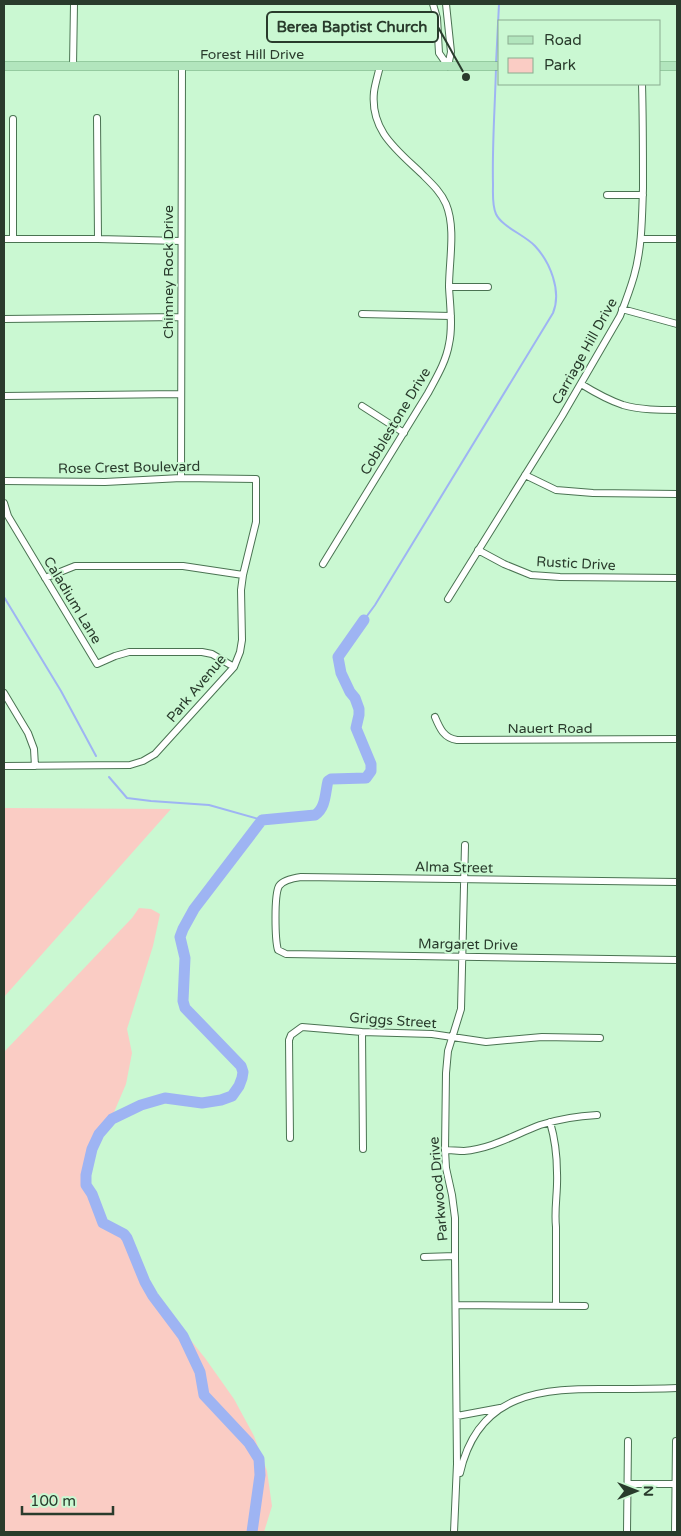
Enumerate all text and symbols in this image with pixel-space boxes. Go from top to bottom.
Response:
callout: Berea Baptist Church [267,12,438,42]
text: Berea Baptist Church [277,18,427,37]
legend [498,20,661,85]
text: Road [544,31,582,49]
street label: Forest Hill Drive [200,46,304,63]
text: Park [544,56,576,74]
street label: Chimney Rock Drive [160,205,177,339]
street label: Carriage Hill Drive [548,295,621,407]
street label: Cobblestone Drive [357,364,434,478]
street label: Rose Crest Boulevard [58,458,200,477]
street label: Rustic Drive [536,553,616,574]
street label: Caladium Lane [40,554,105,647]
street label: Park Avenue [163,651,230,726]
street label: Nauert Road [507,720,593,737]
street label: Alma Street [415,858,494,877]
street label: Margaret Drive [418,935,518,954]
street label: Griggs Street [349,1009,438,1032]
street label: Parkwood Drive [425,1136,452,1242]
north arrow [611,1466,661,1516]
scale bar [22,1484,114,1516]
text: N [640,1485,657,1497]
text: 100 m [30,1492,76,1510]

